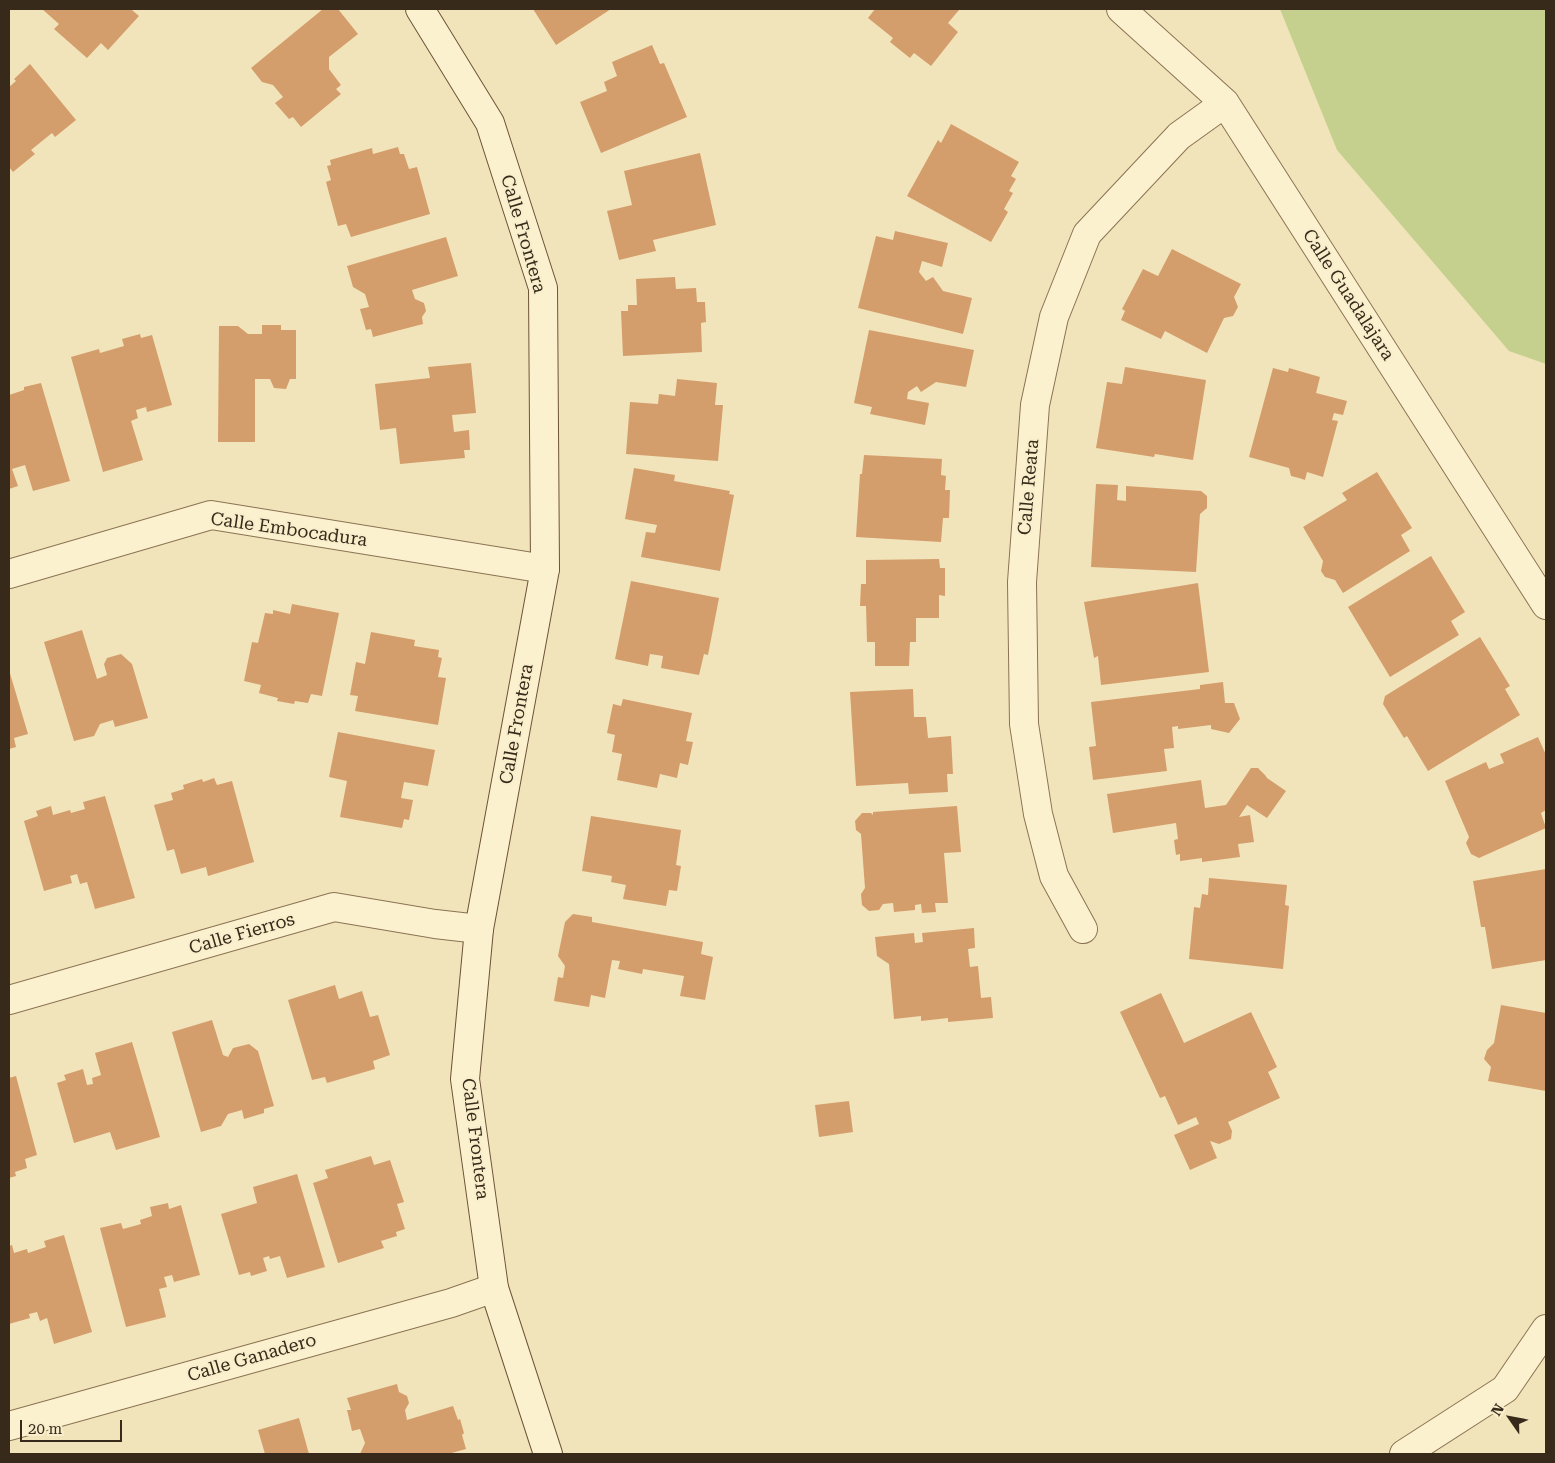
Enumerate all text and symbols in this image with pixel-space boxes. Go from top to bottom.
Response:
street label: Calle Frontera [496,172,550,296]
street label: Calle Guadalajara [1298,225,1398,365]
street label: Calle Reata [1014,438,1044,536]
street label: Calle Embocadura [209,508,369,552]
street label: Calle Frontera [496,662,538,786]
street label: Calle Fierros [187,909,297,959]
street label: Calle Frontera [457,1077,493,1201]
street label: Calle Ganadero [185,1329,319,1387]
north arrow [1485,1393,1535,1443]
text: N [1488,1401,1507,1419]
scale bar [22,1410,125,1442]
text: 20 m [28,1420,62,1438]

